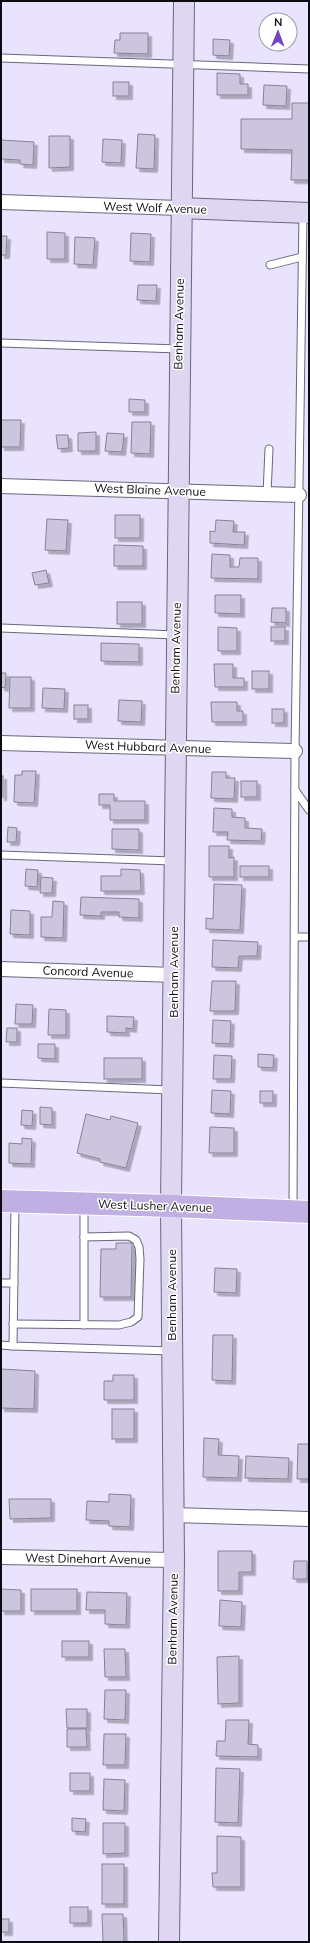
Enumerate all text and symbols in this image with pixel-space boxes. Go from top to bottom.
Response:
north arrow [258,12,298,52]
text: N [274,15,282,29]
street label: West Wolf Avenue [103,198,207,217]
street label: Benham Avenue [170,278,187,370]
street label: West Blaine Avenue [94,480,206,499]
street label: Benham Avenue [167,602,184,694]
street label: West Hubbard Avenue [85,737,212,756]
street label: Benham Avenue [166,926,181,1018]
street label: Concord Avenue [42,962,134,981]
street label: West Lusher Avenue [98,1196,213,1215]
street label: Benham Avenue [164,1249,179,1341]
street label: West Dinehart Avenue [25,1550,151,1567]
street label: Benham Avenue [164,1573,181,1665]

